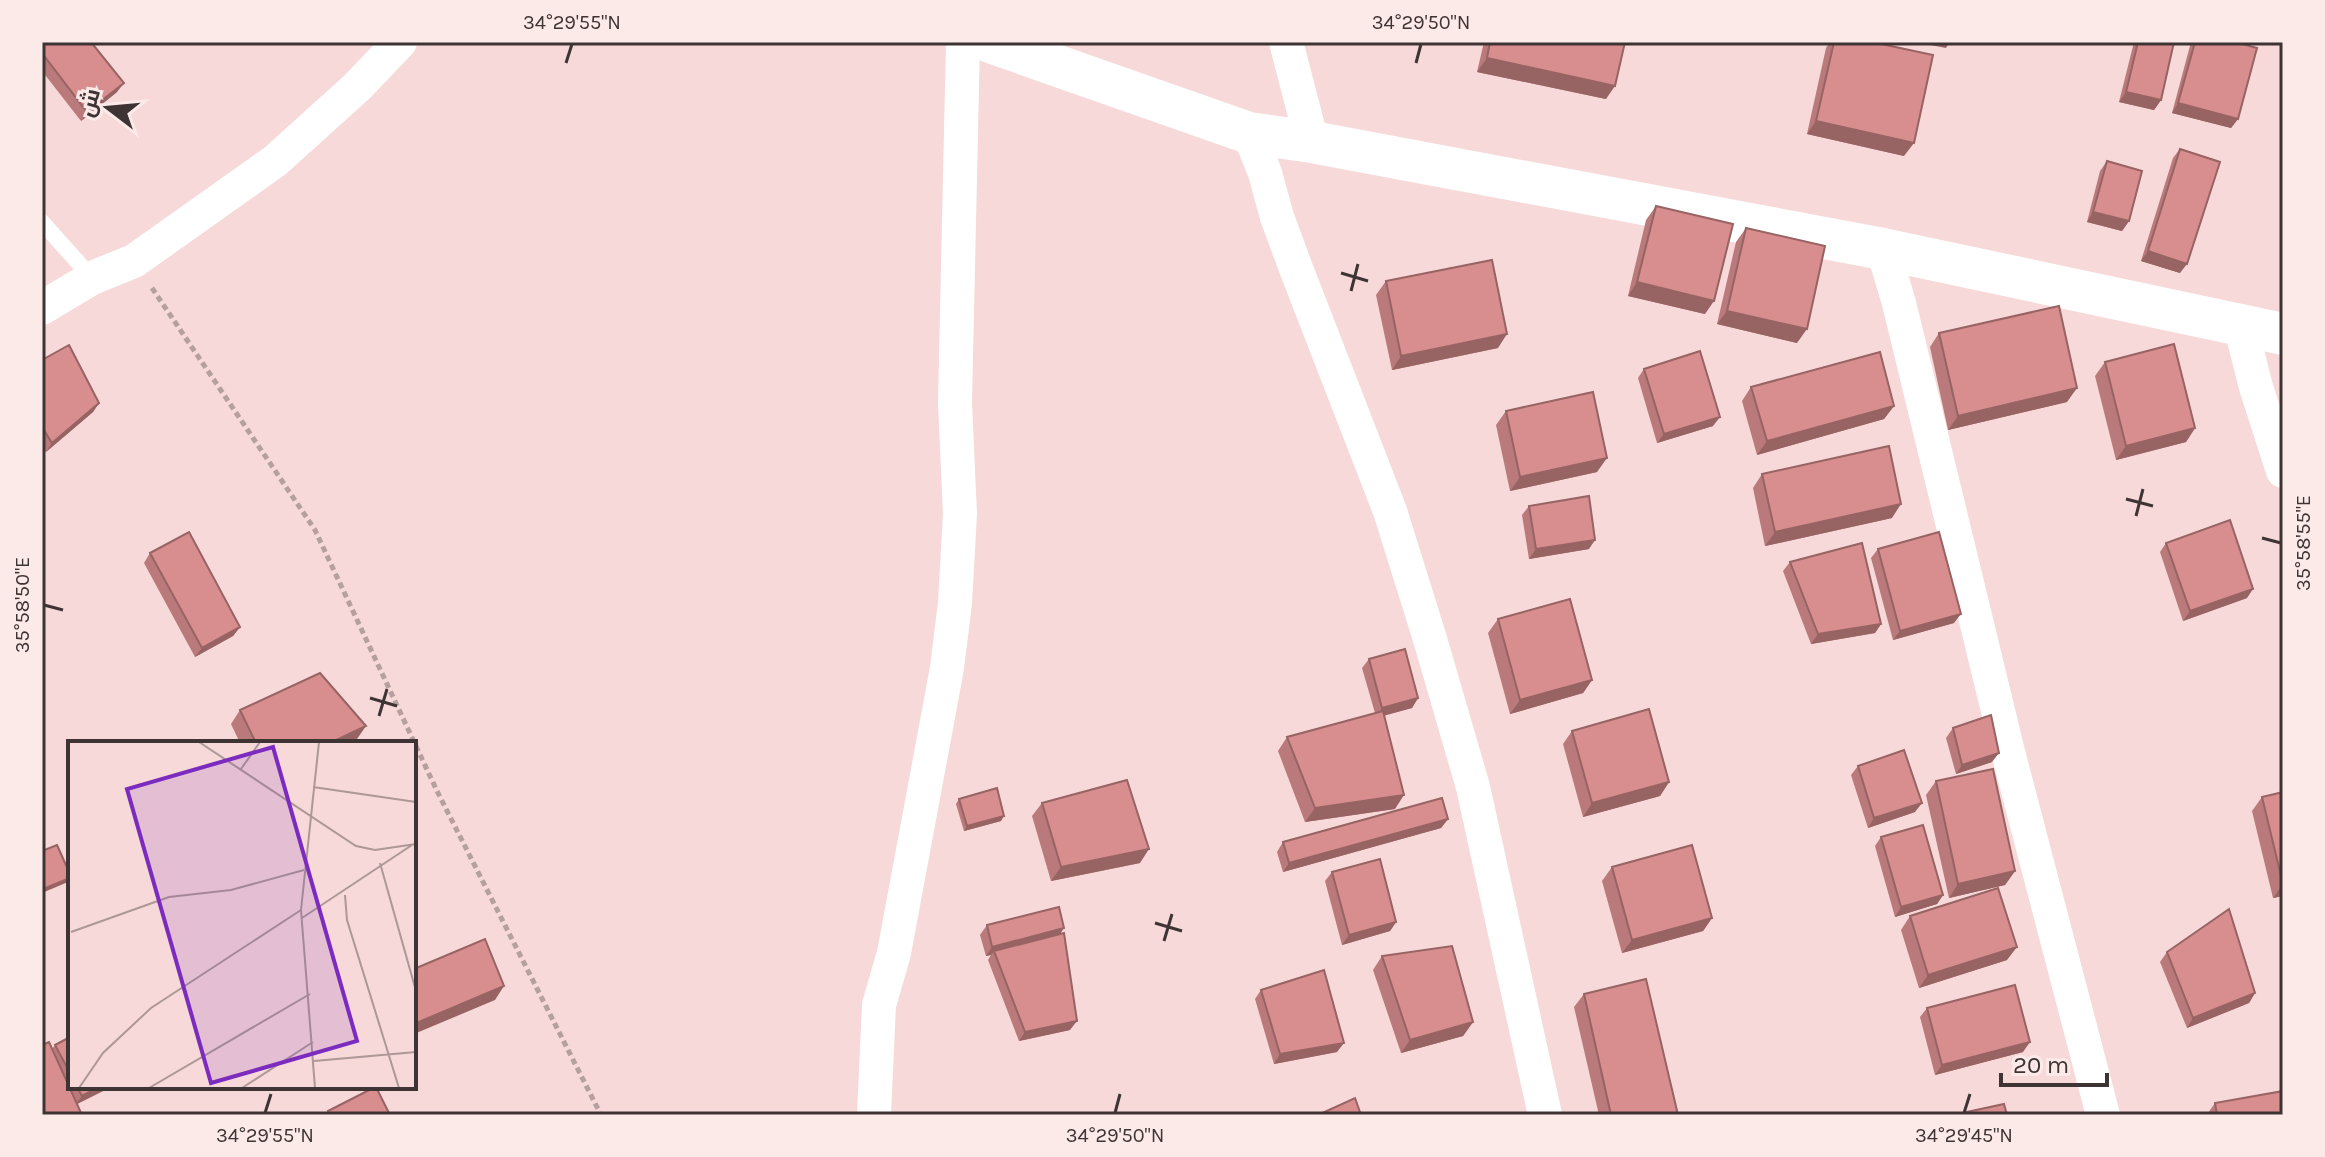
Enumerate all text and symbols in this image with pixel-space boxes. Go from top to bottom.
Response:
text: 34°29'55"N [523,11,621,34]
text: 34°29'50"N [1372,11,1470,34]
north arrow [68,68,148,148]
text: ش [73,86,106,120]
text: 35°58'55"E [2292,495,2315,591]
text: 35°58'50"E [11,557,34,653]
inset map [68,741,416,1089]
scale bar [2001,1037,2107,1087]
text: 20 m [2013,1051,2069,1079]
text: 34°29'55"N [216,1124,314,1147]
text: 34°29'50"N [1066,1124,1164,1147]
text: 34°29'45"N [1915,1124,2013,1147]

